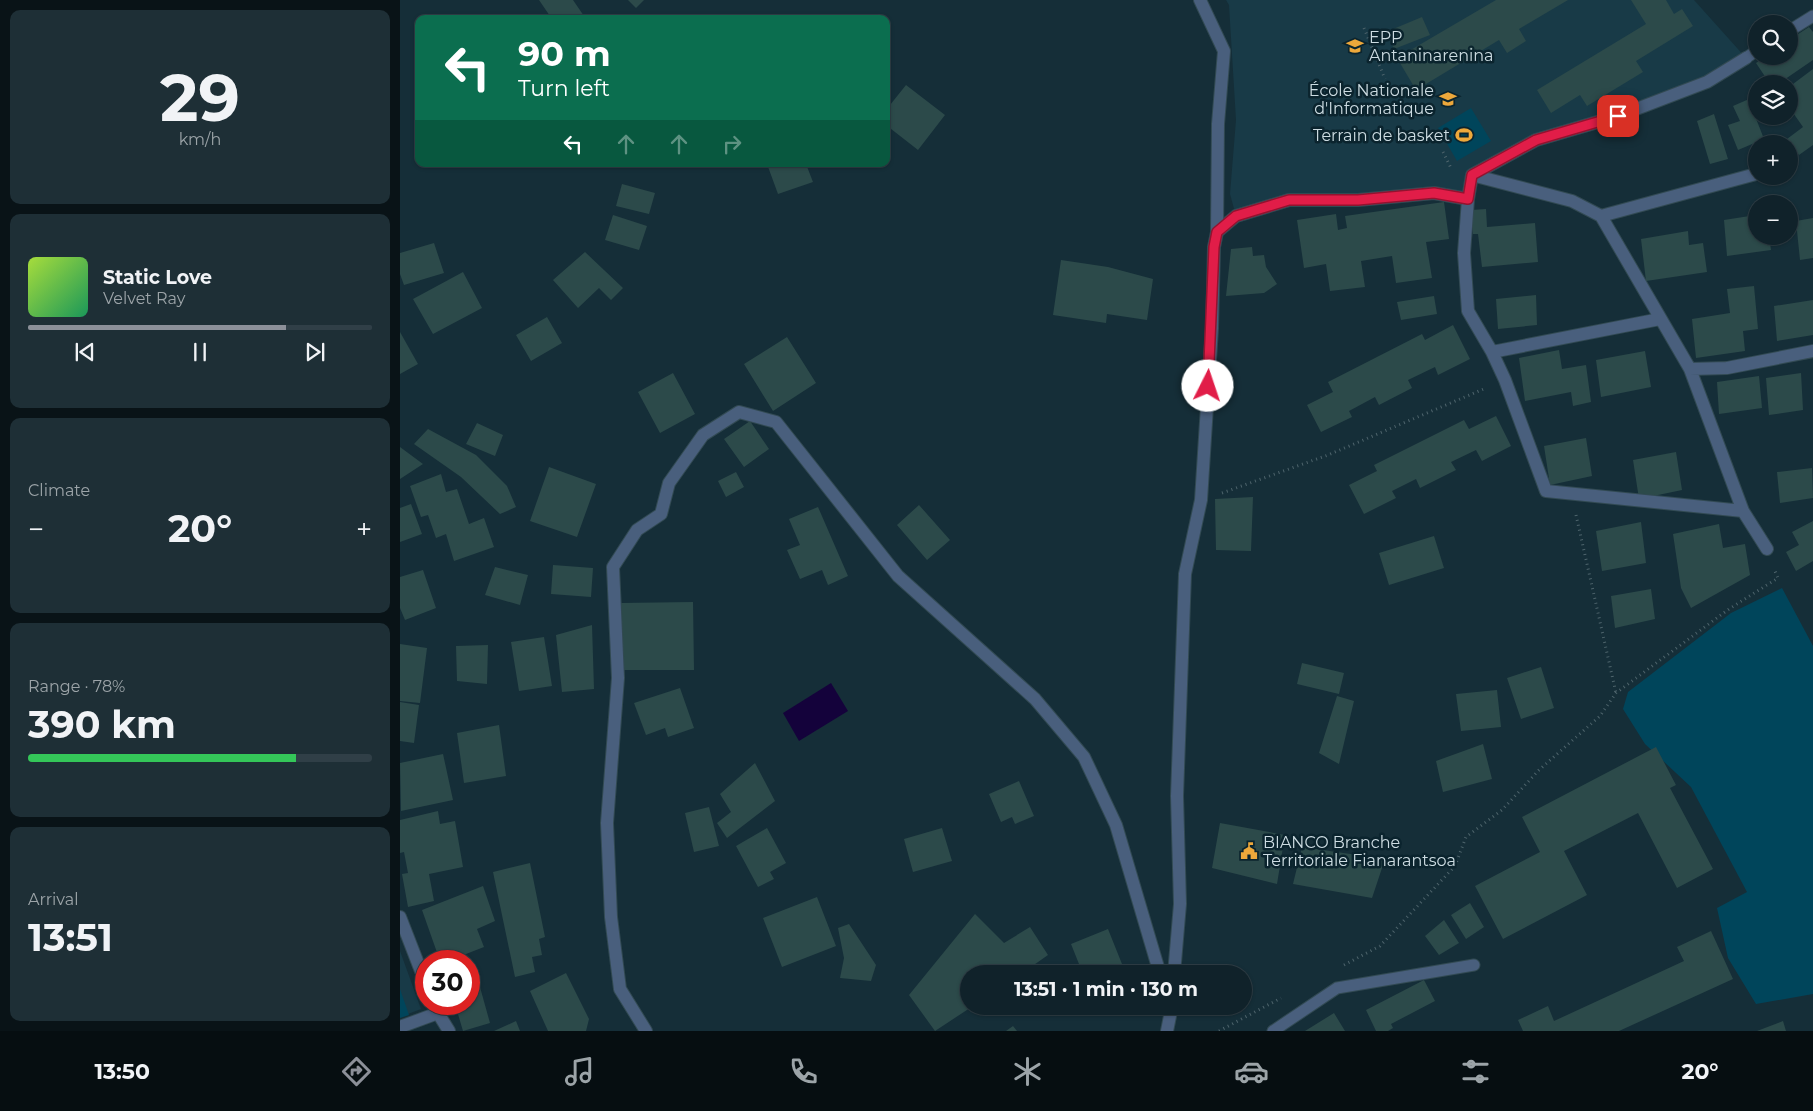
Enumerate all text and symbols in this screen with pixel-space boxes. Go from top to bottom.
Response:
map controls [1748,15,1798,245]
button: search [1748,15,1798,65]
place label: EPP Antaninarenina [1369,28,1494,65]
text: 90 m [518,32,611,75]
icon: left [435,35,500,100]
school or university icon: EPP Antaninarenina [1345,36,1365,56]
text: 29 [160,58,240,137]
text: Turn left [518,75,610,102]
button: layers [1748,75,1798,125]
place label: École Nationale d'Informatique [1309,81,1434,118]
school or university icon: École Nationale d'Informatique [1438,89,1458,109]
pin [1597,95,1639,137]
icon: arrive [1604,102,1632,130]
sports icon: Terrain de basket [1454,125,1474,145]
place label: Terrain de basket [1313,126,1450,145]
text: km/h [179,130,221,149]
icon: left [559,130,587,158]
icon: ahead [612,130,640,158]
icon: ahead [665,130,693,158]
icon: right [718,130,746,158]
button: + [1748,135,1798,185]
button: − [1748,195,1798,245]
text: Static Love [103,266,212,289]
text: Velvet Ray [103,289,185,308]
icon: previous [71,338,99,366]
icon: pause [186,338,214,366]
icon: next [301,338,329,366]
position arrow [1181,359,1233,411]
text: Climate [28,481,90,500]
text: 20° [168,505,232,552]
text: − [28,512,44,546]
text: + [356,512,372,546]
text: Range · 78% [28,677,125,696]
text: 390 km [28,701,176,748]
place label: BIANCO Branche Territoriale Fianarantsoa [1263,833,1456,870]
public building icon: BIANCO Branche Territoriale Fianarantsoa [1239,841,1259,861]
text: Arrival [28,890,78,909]
text: 13:51 [28,914,113,961]
speed limit sign: 30 [415,950,480,1015]
text: 13:51 · 1 min · 130 m [1014,978,1198,1001]
icon: directions [339,1054,374,1089]
icon: music [562,1054,597,1089]
icon: phone [786,1054,821,1089]
icon: climate [1010,1054,1045,1089]
icon: car [1234,1054,1269,1089]
icon: filters [1458,1054,1493,1089]
text: 13:50 [94,1058,150,1085]
text: 20° [1681,1058,1719,1085]

